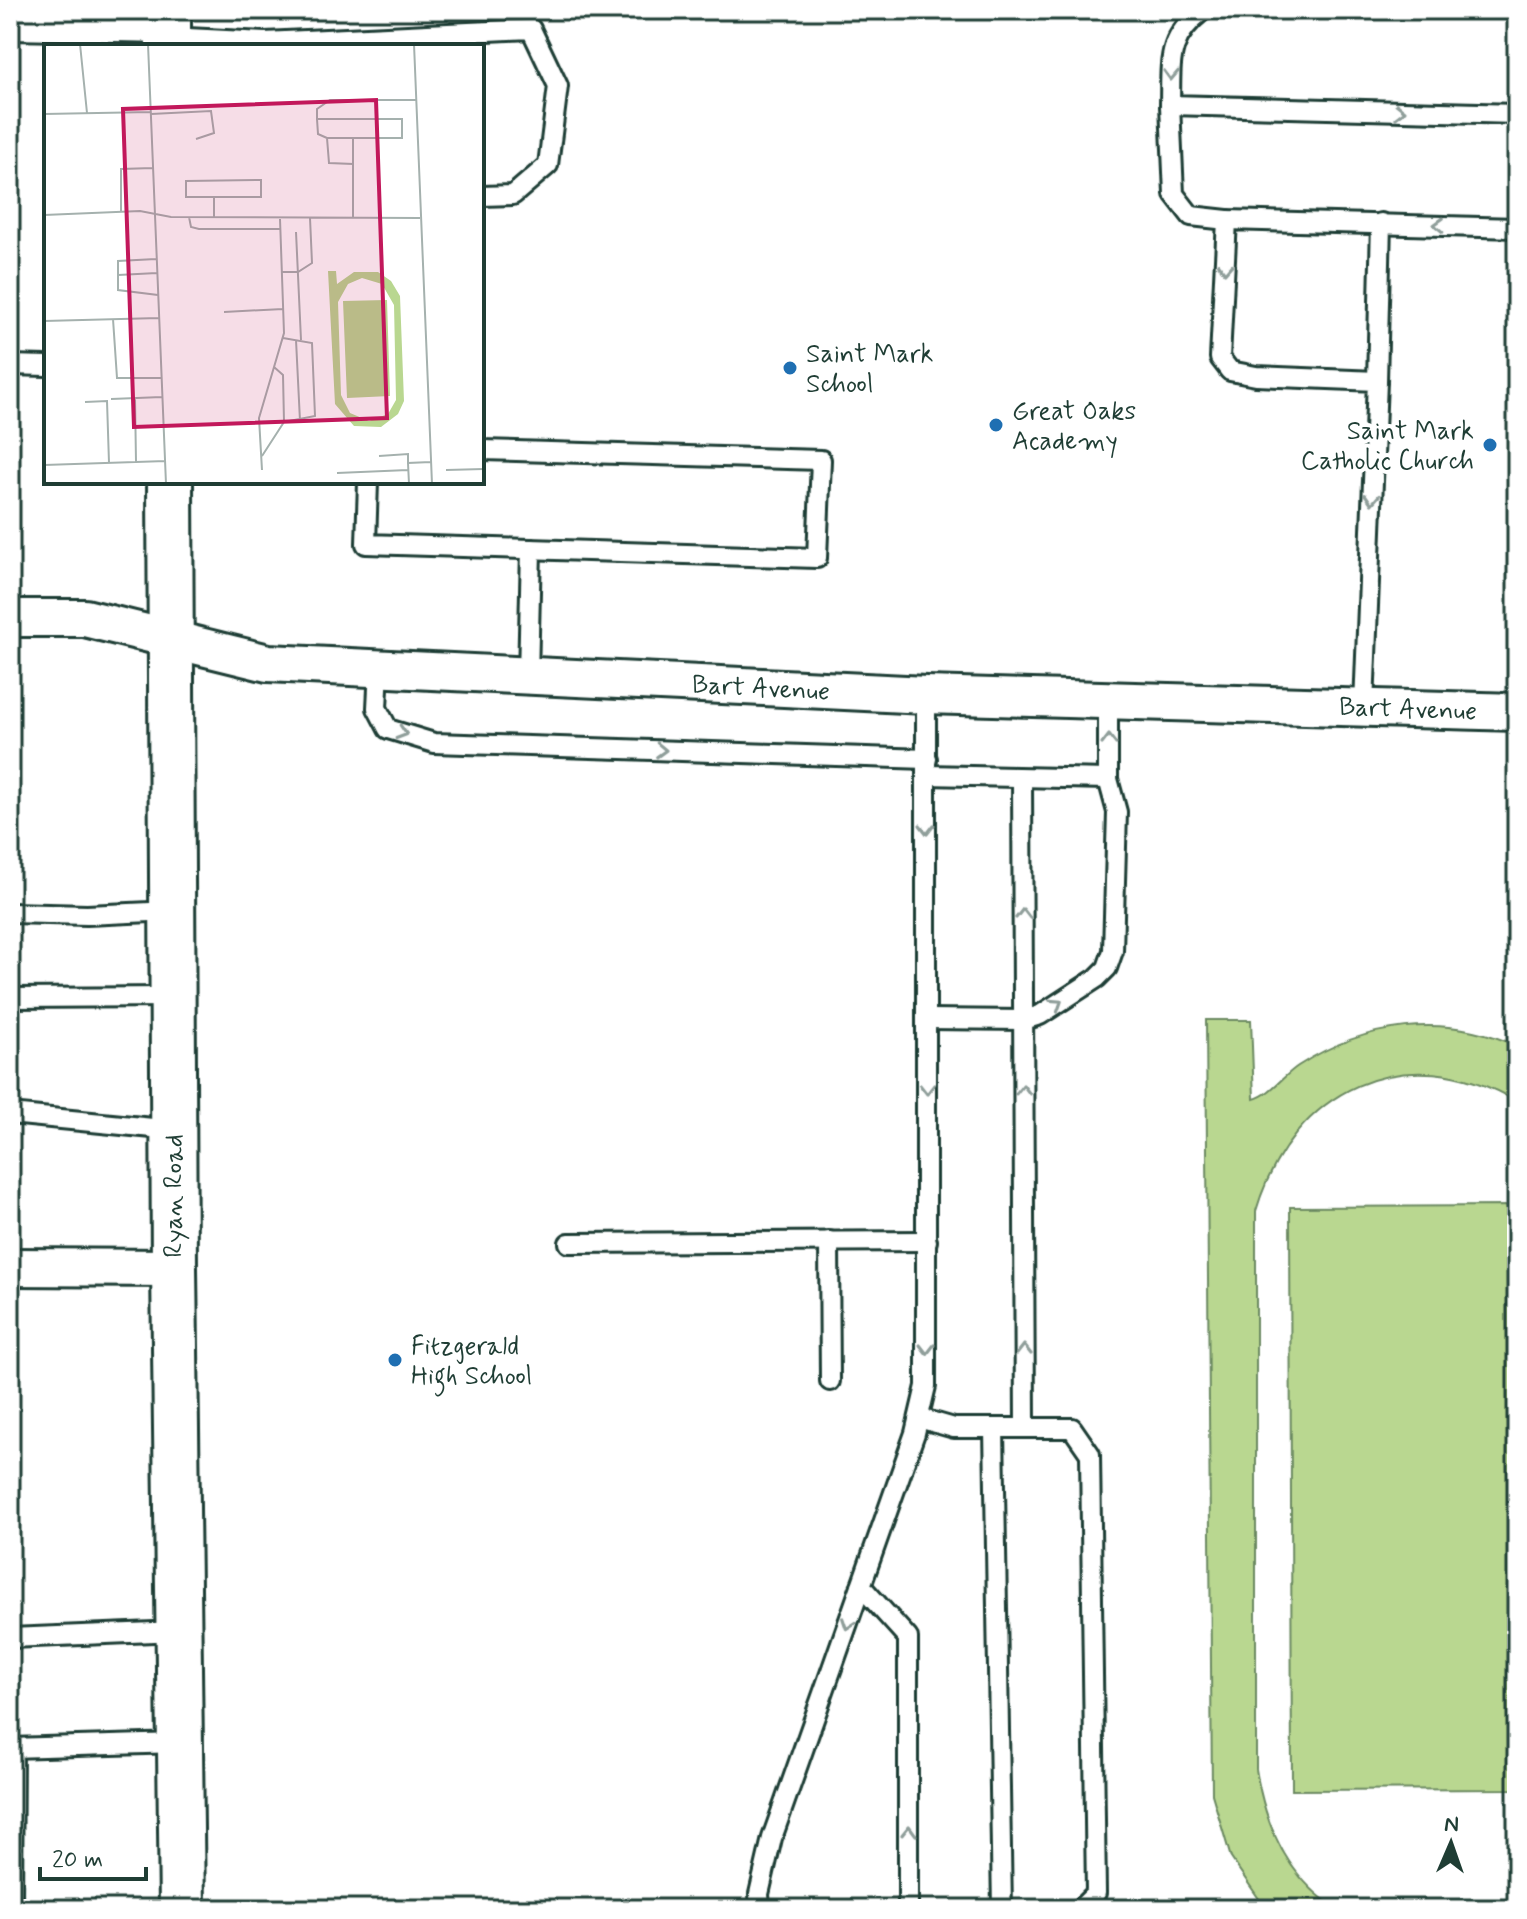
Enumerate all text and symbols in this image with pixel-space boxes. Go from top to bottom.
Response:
inset map [44,44,484,484]
one-way arrow [1162,69,1179,82]
one-way arrow [1394,102,1407,120]
one-way arrow [1432,217,1445,234]
one-way arrow [1216,262,1233,275]
place label: Saint Mark School [806,338,933,402]
marker: Saint Mark School [781,359,799,377]
place label: Great Oaks Academy [1012,395,1136,459]
place label: Saint Mark Catholic Church [1301,415,1474,479]
marker: Great Oaks Academy [987,416,1005,434]
marker: Saint Mark Catholic Church [1481,436,1499,454]
one-way arrow [1364,493,1381,506]
street label: Bart Avenue [691,668,831,710]
street label: Bart Avenue [1338,691,1478,729]
one-way arrow [395,724,409,740]
one-way arrow [1100,733,1118,746]
one-way arrow [655,742,668,759]
one-way arrow [918,823,936,836]
one-way arrow [1014,907,1032,920]
one-way arrow [1048,998,1063,1013]
one-way arrow [918,1083,936,1096]
one-way arrow [1015,1083,1032,1096]
street label: Ryan Road [158,1134,192,1258]
place label: Fitzgerald High School [411,1330,532,1397]
one-way arrow [918,1343,936,1356]
one-way arrow [1015,1343,1033,1356]
marker: Fitzgerald High School [386,1351,404,1369]
one-way arrow [841,1616,857,1630]
north arrow [1411,1803,1491,1883]
text: N [1444,1811,1459,1839]
one-way arrow [900,1824,918,1837]
scale bar [40,1831,146,1881]
text: 20 m [52,1845,103,1876]

